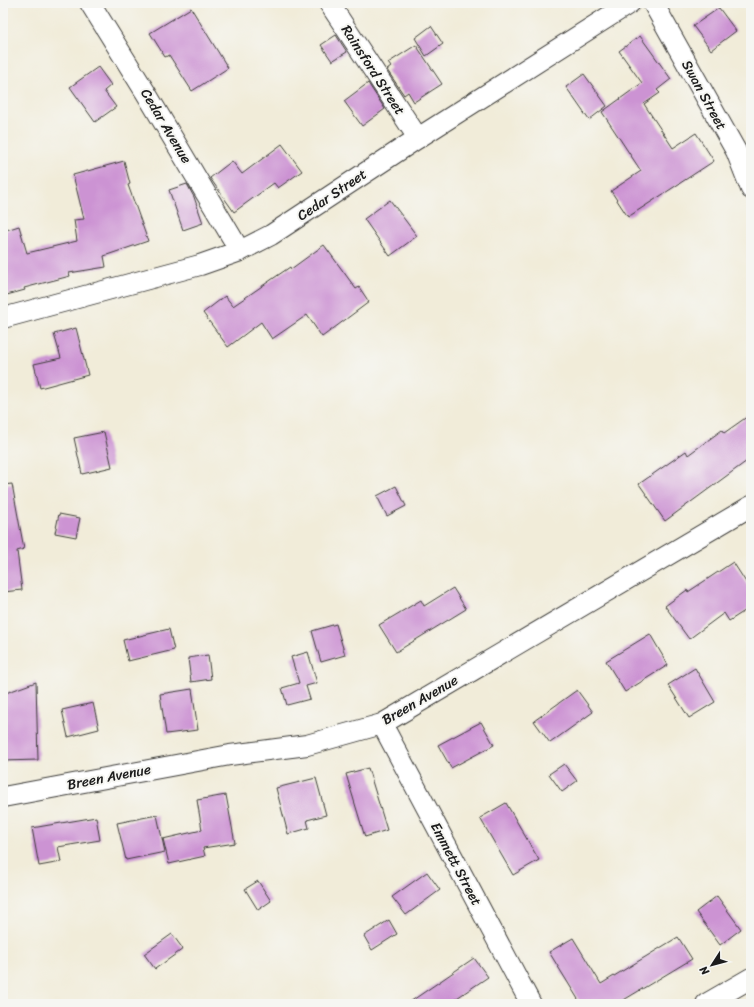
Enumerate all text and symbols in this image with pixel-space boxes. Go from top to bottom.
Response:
street label: Rainsford Street [334,20,412,120]
street label: Swan Street [674,55,734,135]
street label: Cedar Avenue [134,83,198,169]
street label: Cedar Street [292,162,372,228]
street label: Breen Avenue [377,668,463,732]
street label: Breen Avenue [65,757,153,797]
street label: Emmett Street [423,818,489,910]
north arrow [692,945,732,985]
text: N [694,962,715,980]

